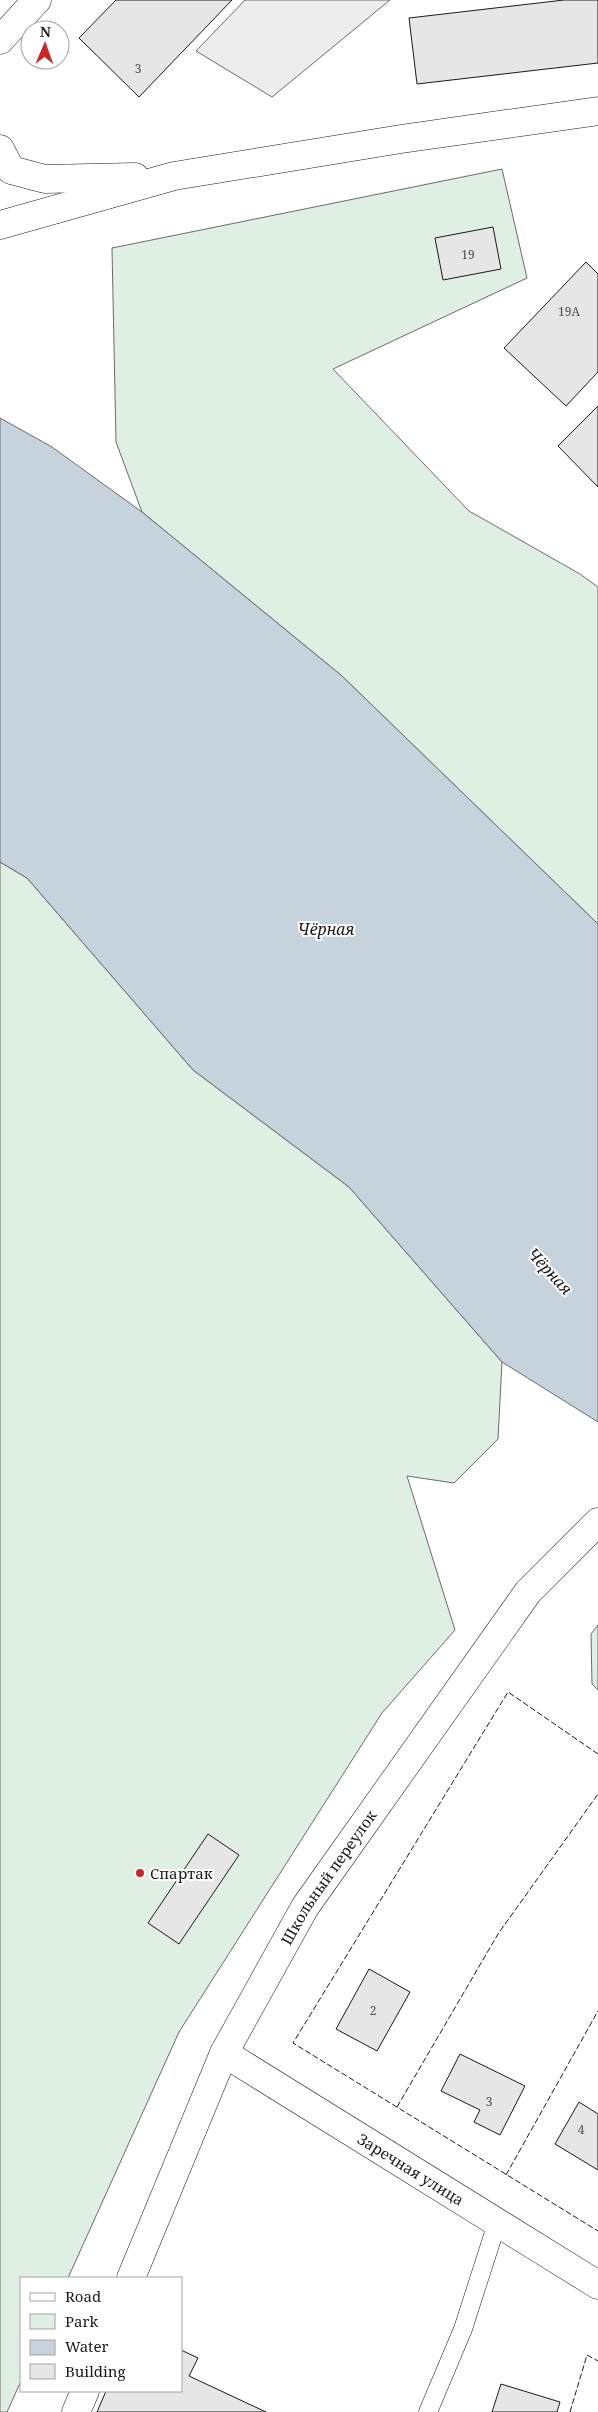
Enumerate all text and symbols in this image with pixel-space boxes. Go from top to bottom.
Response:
north arrow [20,20,70,70]
text: N [40,22,51,41]
house number: 3 [135,60,142,77]
house number: 19 [461,246,475,263]
house number: 19А [558,303,580,320]
water label: Чёрная [298,918,354,940]
water label: Чёрная [523,1243,577,1299]
street label: Школьный переулок [276,1806,381,1948]
place label: Спартак [150,1863,213,1883]
marker: Спартак [134,1867,146,1879]
house number: 2 [370,2002,376,2019]
house number: 3 [486,2093,493,2110]
house number: 4 [578,2121,585,2138]
street label: Заречная улица [354,2128,468,2210]
legend [20,2277,182,2392]
text: Road [65,2286,101,2306]
text: Park [65,2311,99,2331]
text: Water [65,2336,108,2356]
text: Building [65,2361,126,2381]

